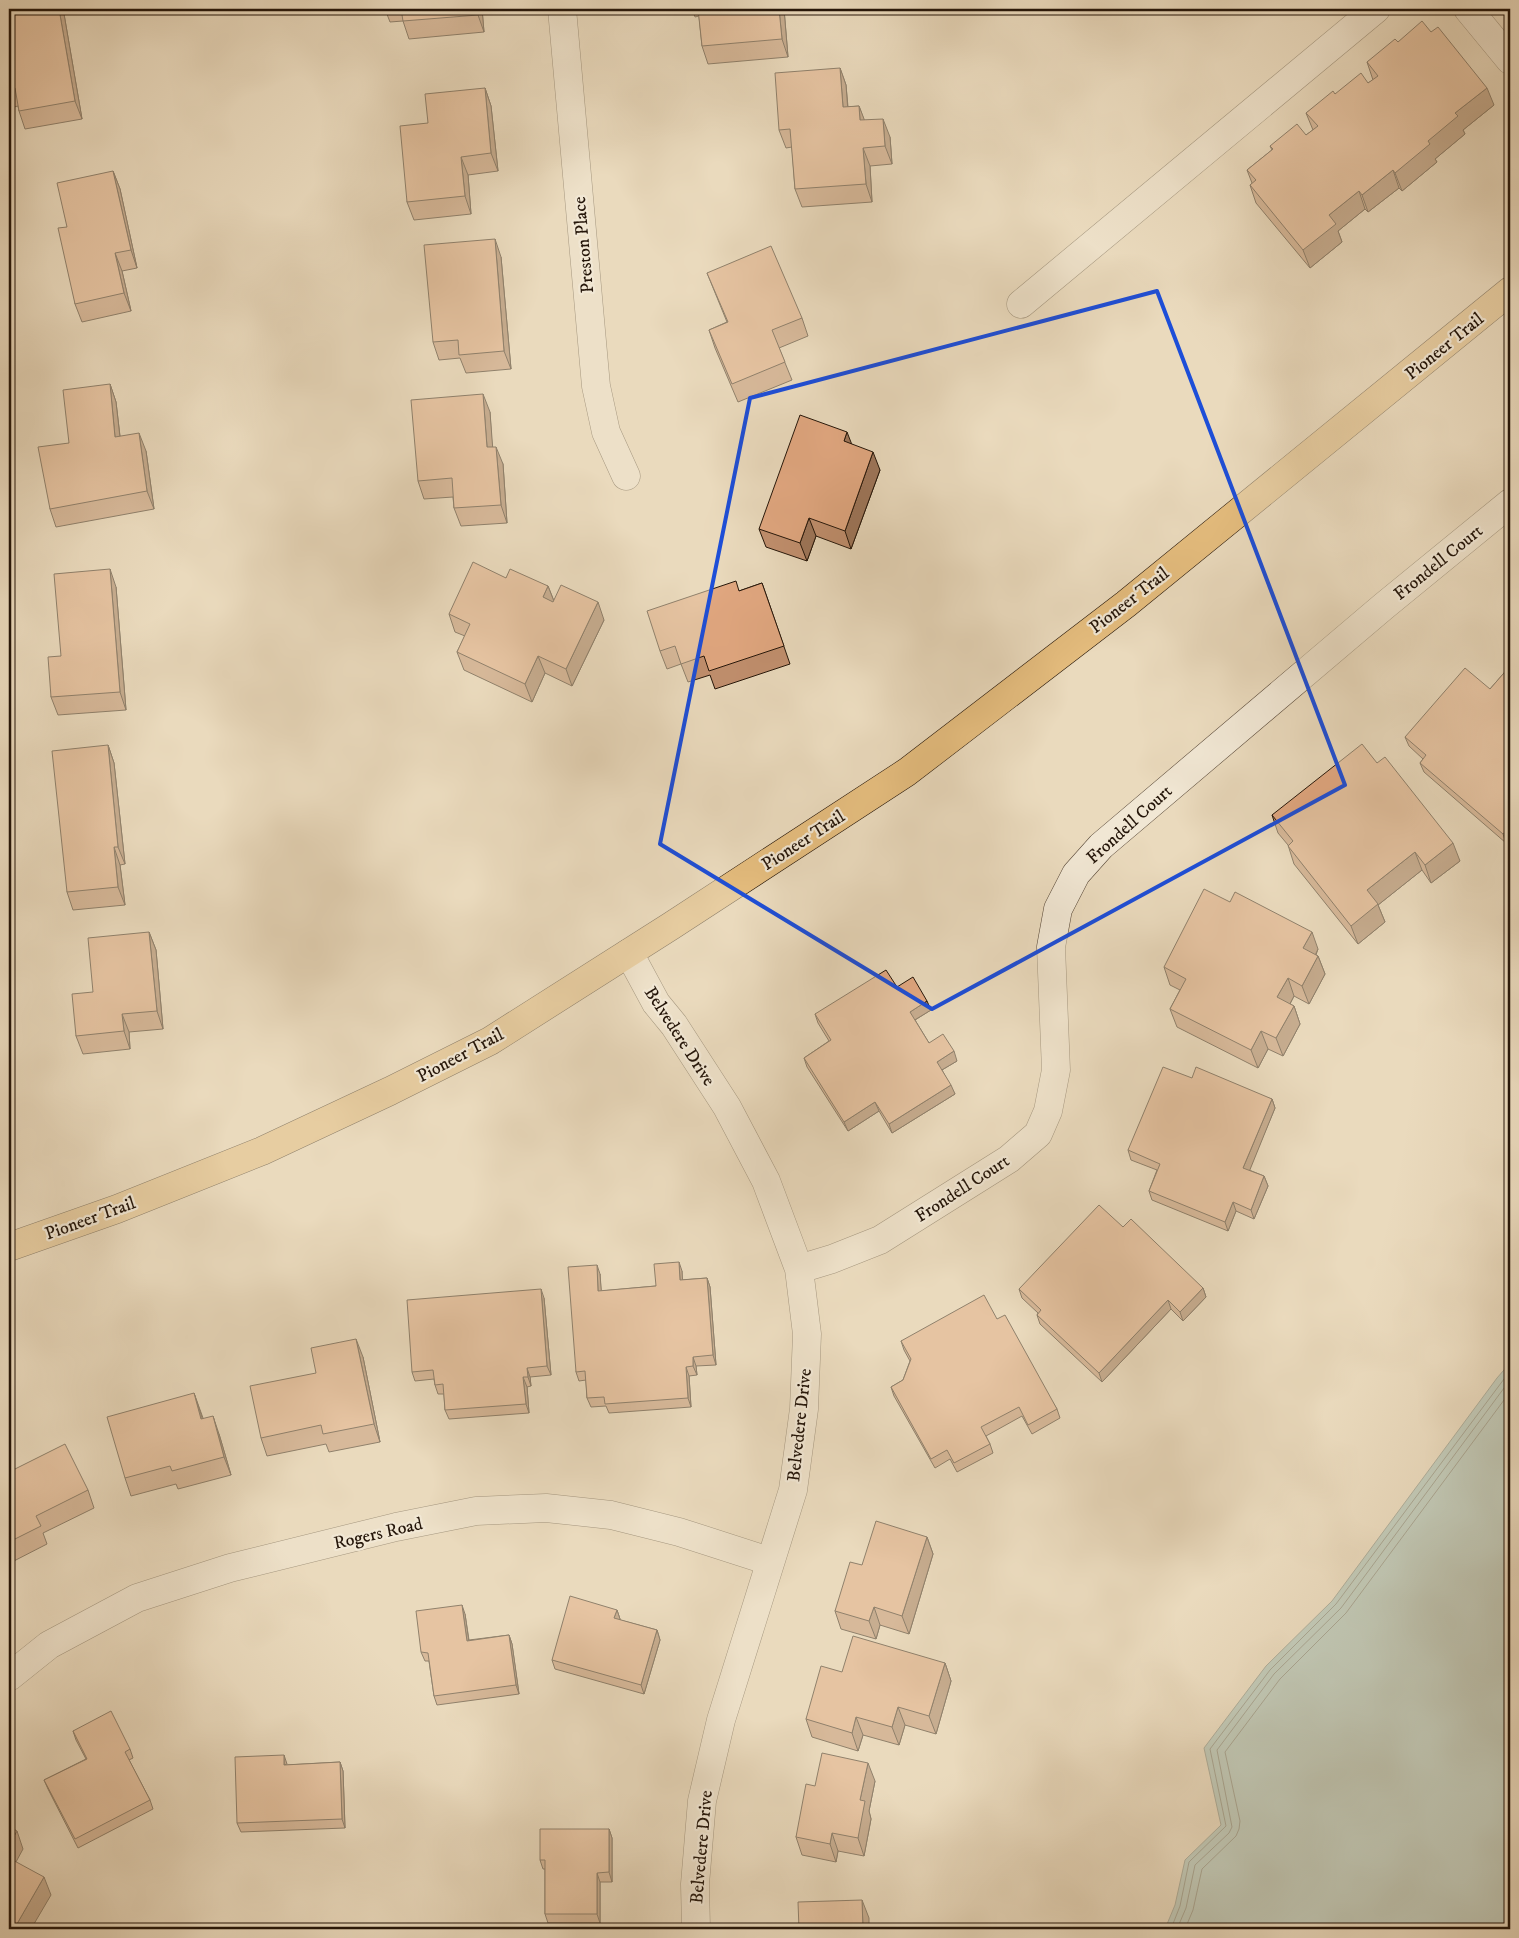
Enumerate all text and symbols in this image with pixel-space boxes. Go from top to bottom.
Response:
street label: Preston Place [569,196,599,294]
street label: Pioneer Trail [1401,308,1489,385]
street label: Frondell Court [1390,520,1488,605]
street label: Pioneer Trail [1085,563,1174,639]
street label: Frondell Court [1082,780,1177,869]
street label: Pioneer Trail [758,805,850,876]
street label: Belvedere Drive [639,983,719,1090]
street label: Pioneer Trail [413,1024,508,1088]
street label: Frondell Court [911,1150,1014,1227]
street label: Pioneer Trail [42,1192,139,1245]
street label: Belvedere Drive [783,1367,817,1483]
street label: Rogers Road [332,1513,425,1555]
street label: Belvedere Drive [686,1789,718,1905]

